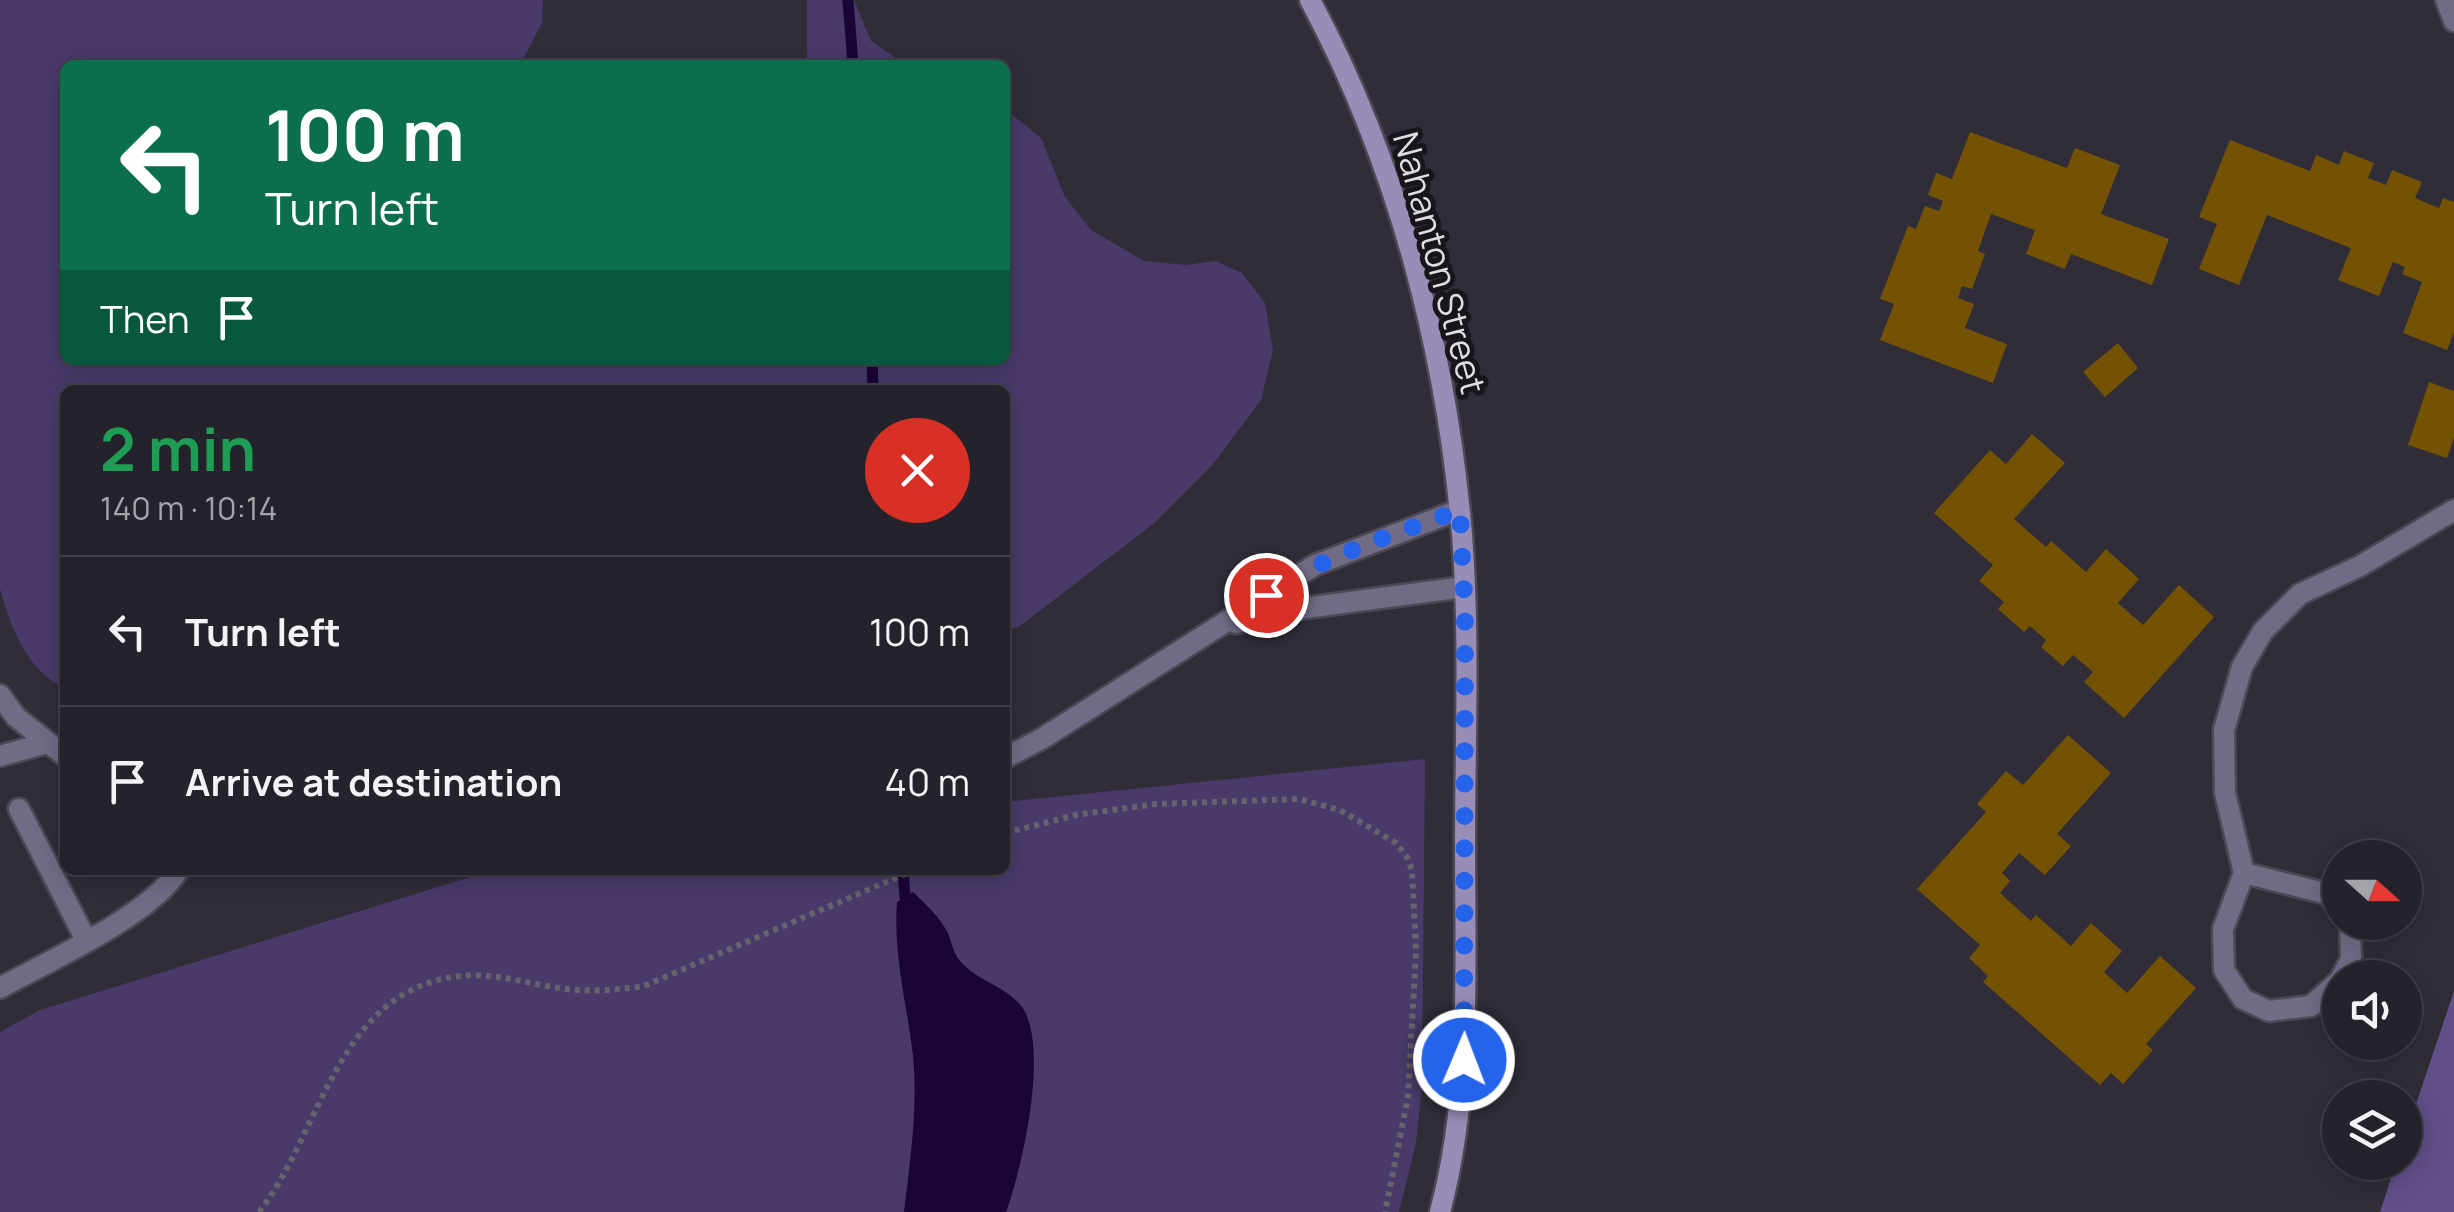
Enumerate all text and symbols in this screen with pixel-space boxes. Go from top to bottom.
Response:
text: 100 m [265,86,465,182]
icon: left [100,100,230,230]
street label: Nahanton Street [1382,127,1498,399]
text: Turn left [265,177,439,239]
icon: arrive [209,290,264,345]
text: Then [100,292,189,344]
text: 2 min [100,407,256,489]
button: close [865,418,970,523]
text: 140 m · 10:14 [100,486,277,530]
pin [1224,553,1309,638]
icon: arrive [1239,568,1294,623]
icon: left [100,604,155,659]
text: Turn left [185,605,341,657]
text: 100 m [869,605,970,657]
icon: arrive [100,754,155,809]
text: Arrive at destination [185,755,562,807]
text: 40 m [885,755,970,807]
north arrow [2322,840,2422,940]
map controls [2322,840,2422,1180]
button: sound [2322,960,2422,1060]
position arrow [1412,1008,1516,1112]
button: layers [2322,1080,2422,1180]

